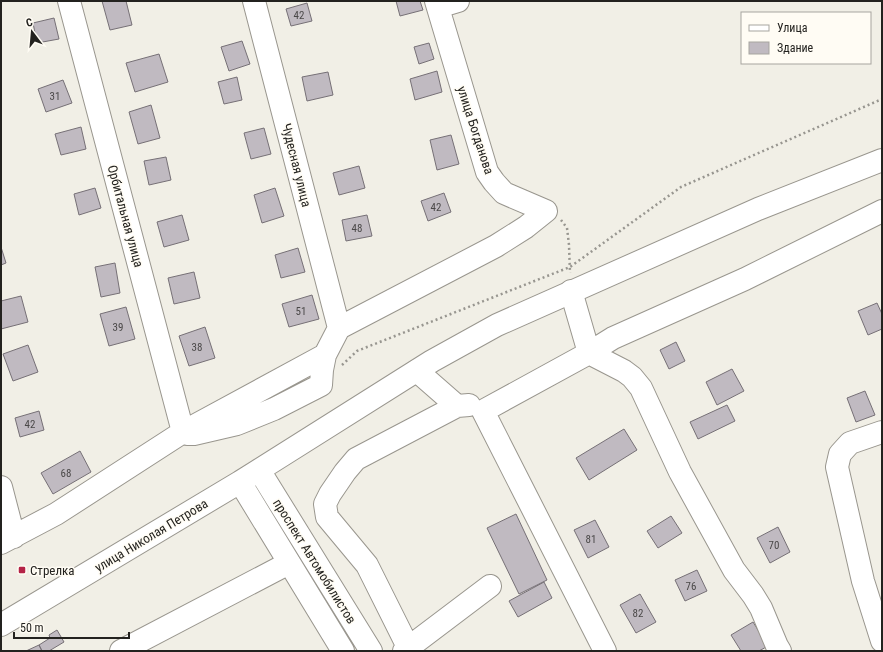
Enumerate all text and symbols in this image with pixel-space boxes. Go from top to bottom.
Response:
house number: 42 [294,9,304,22]
north arrow [12,12,52,52]
legend [741,12,871,64]
text: С [25,16,34,30]
text: Улица [777,21,808,35]
text: Здание [777,41,814,55]
street label: улица Богданова [454,84,497,176]
house number: 31 [50,90,60,103]
street label: Чудесная улица [279,122,314,208]
street label: Орбитальная улица [105,163,146,269]
house number: 42 [431,201,441,214]
house number: 48 [352,222,362,235]
house number: 51 [296,305,306,318]
house number: 39 [113,321,123,334]
house number: 38 [192,341,202,354]
house number: 42 [25,418,35,431]
house number: 68 [61,467,71,480]
street label: улица Николая Петрова [92,496,210,575]
street label: проспект Автомобилистов [270,496,359,626]
house number: 81 [586,533,596,546]
house number: 70 [769,539,779,552]
place label: Стрелка [30,563,75,578]
marker: Стрелка [17,565,27,575]
house number: 76 [686,580,696,593]
house number: 82 [633,607,643,620]
scale bar [14,614,129,640]
text: 50 m [20,621,44,635]

